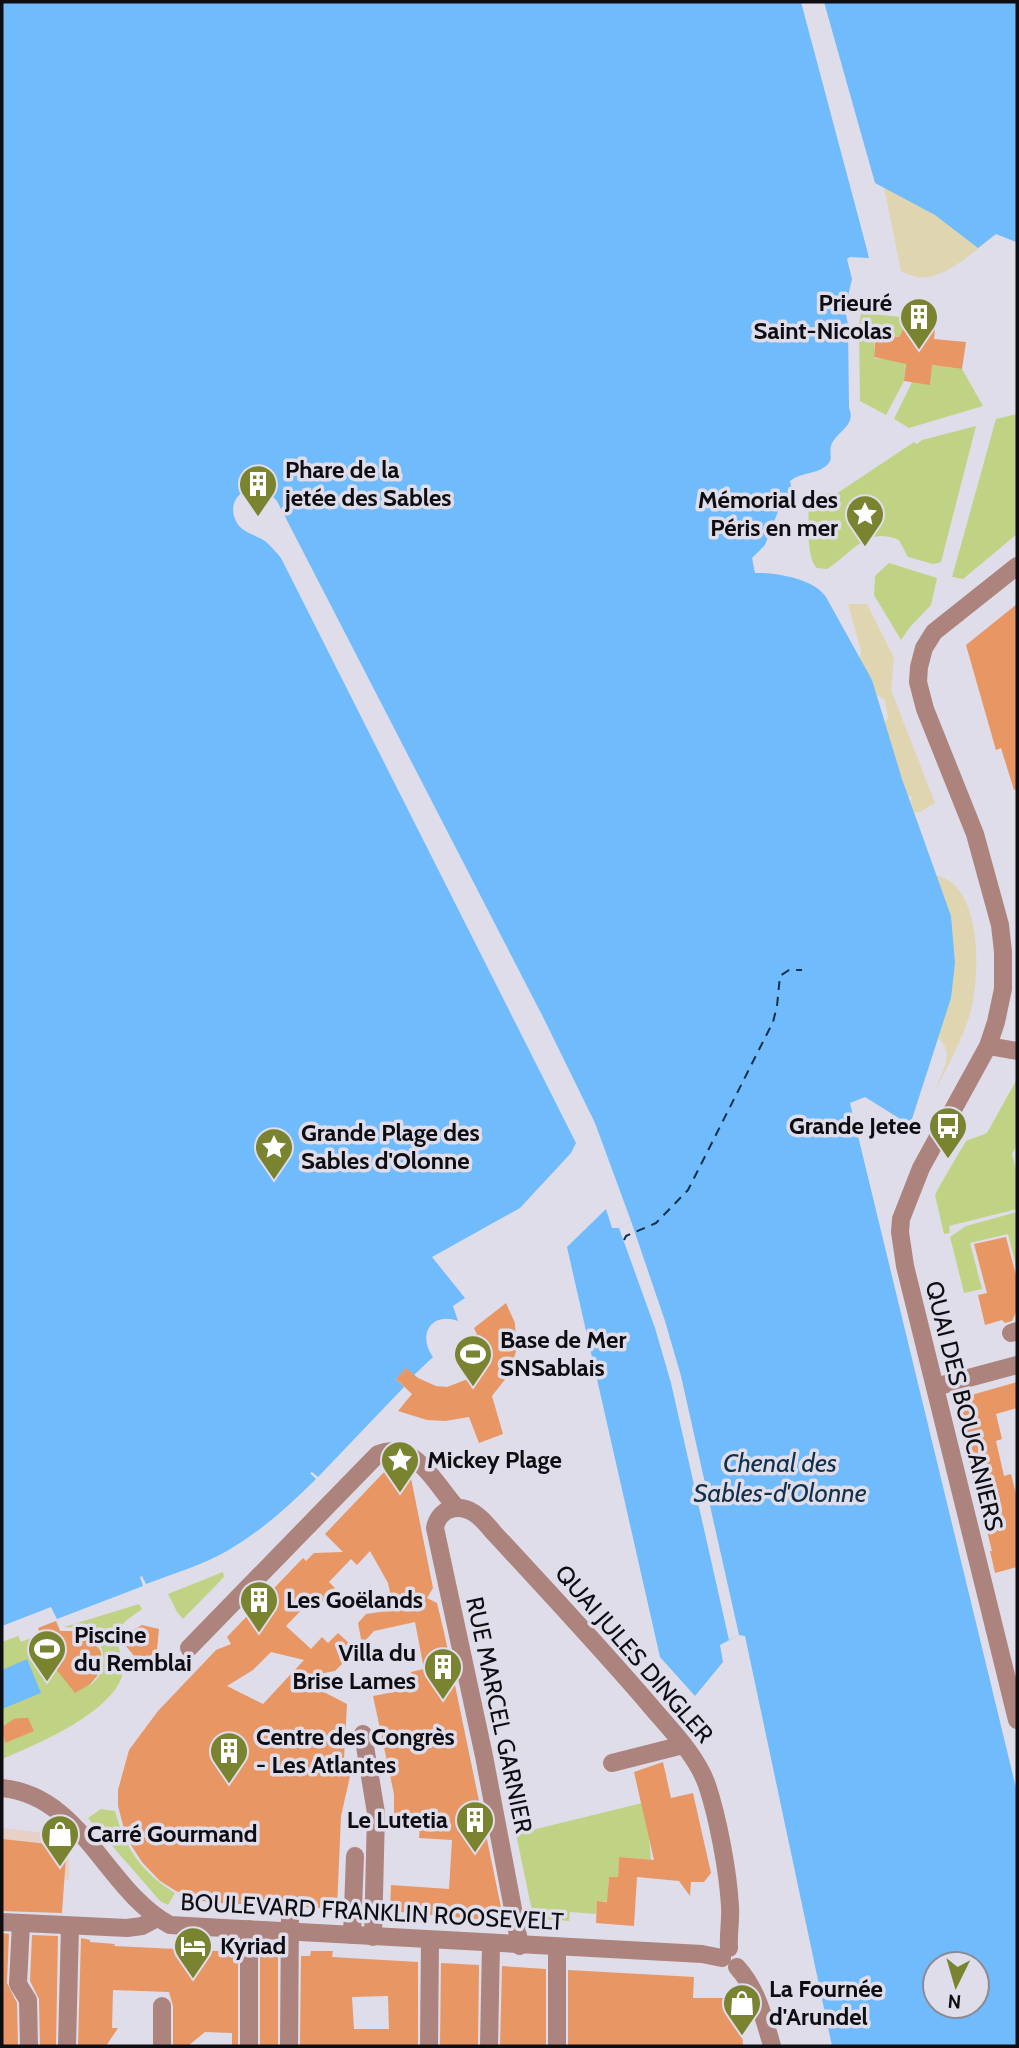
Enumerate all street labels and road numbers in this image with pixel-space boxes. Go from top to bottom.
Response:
street label: QUAI DES BOUCANIERS [919,1278,1010,1534]
street label: QUAI JULES DINGLER [549,1559,720,1749]
street label: RUE MARCEL GARNIER [460,1594,539,1836]
street label: BOULEVARD FRANKLIN ROOSEVELT [180,1887,565,1936]

